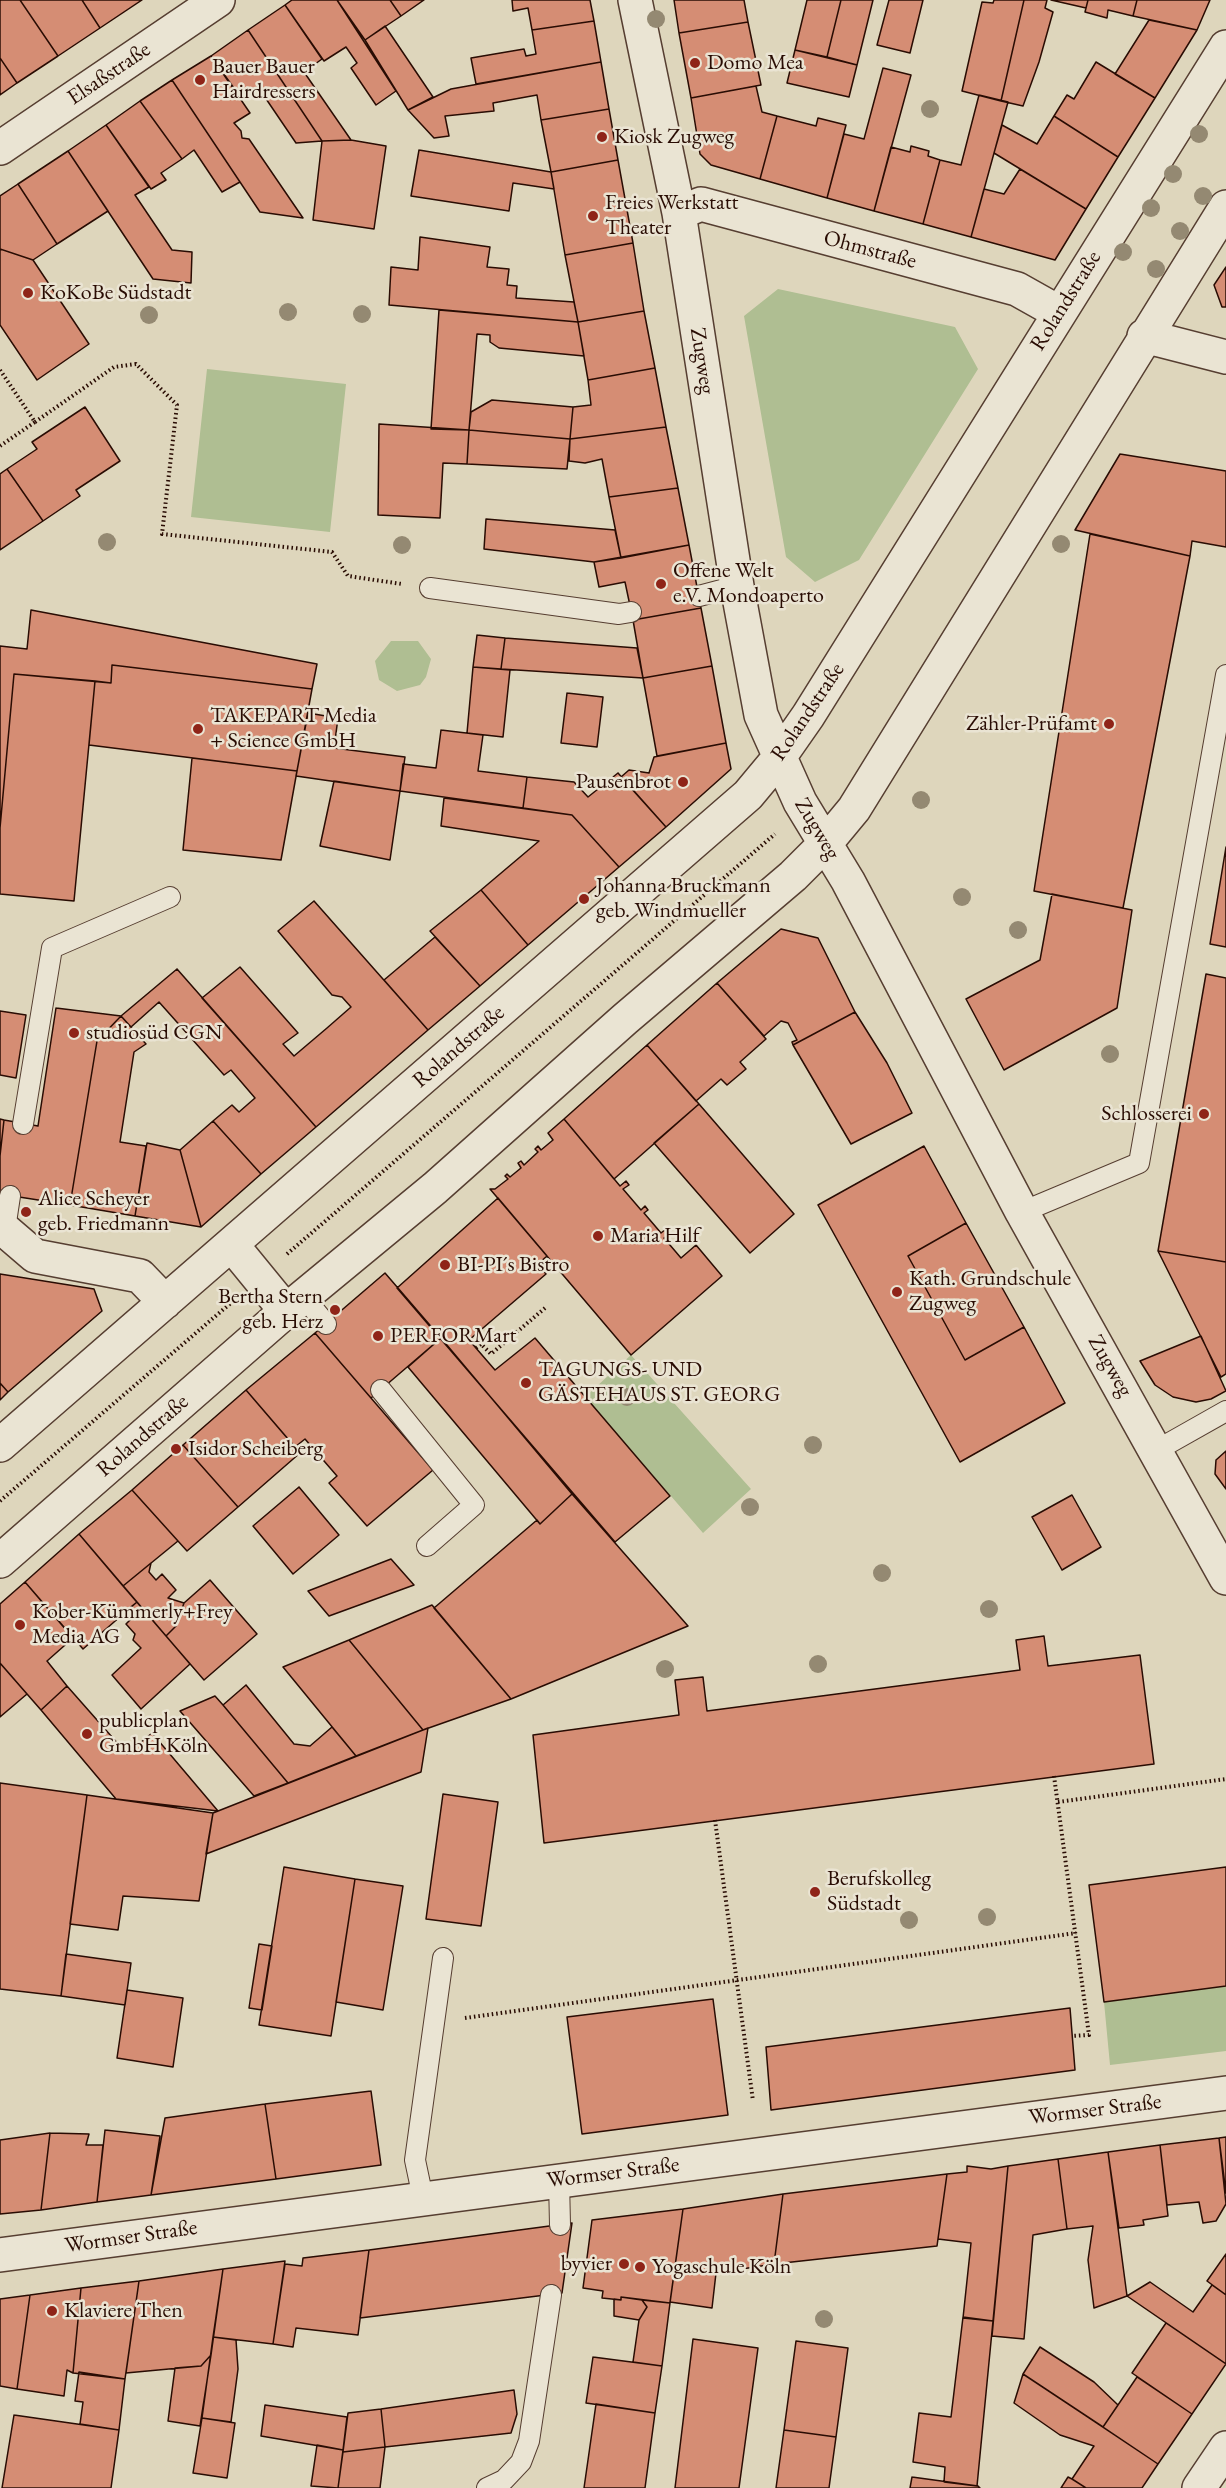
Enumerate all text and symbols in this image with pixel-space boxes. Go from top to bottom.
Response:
street label: Elsaßstraße [62,37,156,111]
place label: Domo Mea [707,50,804,76]
place label: Bauer Bauer Hairdressers [212,54,316,106]
marker: Domo Mea [688,56,702,70]
marker: Bauer Bauer Hairdressers [193,73,207,87]
place label: Kiosk Zugweg [614,124,734,150]
marker: Kiosk Zugweg [595,130,609,144]
place label: Freies Werkstatt Theater [605,190,738,242]
marker: Freies Werkstatt Theater [586,209,600,223]
street label: Ohmstraße [821,225,919,275]
street label: Rolandstraße [1025,246,1107,356]
place label: KoKoBe Südstadt [40,280,191,306]
marker: KoKoBe Südstadt [21,286,35,300]
street label: Zugweg [684,326,720,396]
place label: Offene Welt e.V. Mondoaperto [673,558,824,610]
marker: Offene Welt e.V. Mondoaperto [654,577,668,591]
street label: Rolandstraße [766,658,850,766]
place label: TAKEPART Media + Science GmbH [210,703,377,754]
place label: Zähler-Prüfamt [966,711,1097,737]
marker: Zähler-Prüfamt [1102,717,1116,731]
marker: TAKEPART Media + Science GmbH [191,722,205,736]
place label: Pausenbrot [576,769,671,795]
marker: Pausenbrot [676,775,690,789]
street label: Zugweg [788,793,846,865]
place label: Johanna Bruckmann geb. Windmueller [596,873,771,924]
marker: Johanna Bruckmann geb. Windmueller [577,892,591,906]
street label: Rolandstraße [408,1000,510,1094]
place label: studiosüd CGN [86,1020,222,1046]
marker: studiosüd CGN [67,1026,81,1040]
place label: Schlosserei [1101,1101,1192,1127]
marker: Schlosserei [1197,1107,1211,1121]
place label: Alice Scheyer geb. Friedmann [38,1186,169,1238]
marker: Alice Scheyer geb. Friedmann [19,1205,33,1219]
place label: Maria Hilf [610,1223,700,1249]
marker: Maria Hilf [591,1229,605,1243]
place label: BI-PI´s Bistro [457,1252,570,1278]
marker: BI-PI´s Bistro [438,1258,452,1272]
place label: Kath. Grundschule Zugweg [909,1266,1071,1318]
place label: Bertha Stern geb. Herz [218,1284,323,1336]
marker: Kath. Grundschule Zugweg [890,1285,904,1299]
marker: Bertha Stern geb. Herz [328,1303,342,1317]
place label: PERFORMart [390,1323,516,1349]
marker: PERFORMart [371,1329,385,1343]
street label: Zugweg [1082,1330,1138,1402]
place label: TAGUNGS- UND GÄSTEHAUS ST. GEORG [538,1357,780,1408]
marker: TAGUNGS- UND GÄSTEHAUS ST. GEORG [519,1376,533,1390]
street label: Rolandstraße [92,1389,194,1483]
place label: Isidor Scheiberg [188,1436,323,1462]
marker: Isidor Scheiberg [169,1442,183,1456]
place label: Kober-Kümmerly+Frey Media AG [32,1599,233,1651]
marker: Kober-Kümmerly+Frey Media AG [13,1618,27,1632]
place label: publicplan GmbH Köln [99,1708,208,1760]
marker: publicplan GmbH Köln [80,1727,94,1741]
place label: Berufskolleg Südstadt [827,1866,931,1918]
marker: Berufskolleg Südstadt [808,1885,822,1899]
street label: Wormser Straße [1027,2089,1163,2131]
street label: Wormser Straße [545,2152,681,2194]
street label: Wormser Straße [63,2215,199,2259]
place label: byvier [561,2251,612,2277]
place label: Yogaschule Köln [652,2254,791,2280]
marker: byvier [617,2257,631,2271]
marker: Yogaschule Köln [633,2260,647,2274]
place label: Klaviere Then [64,2298,183,2324]
marker: Klaviere Then [45,2304,59,2318]

